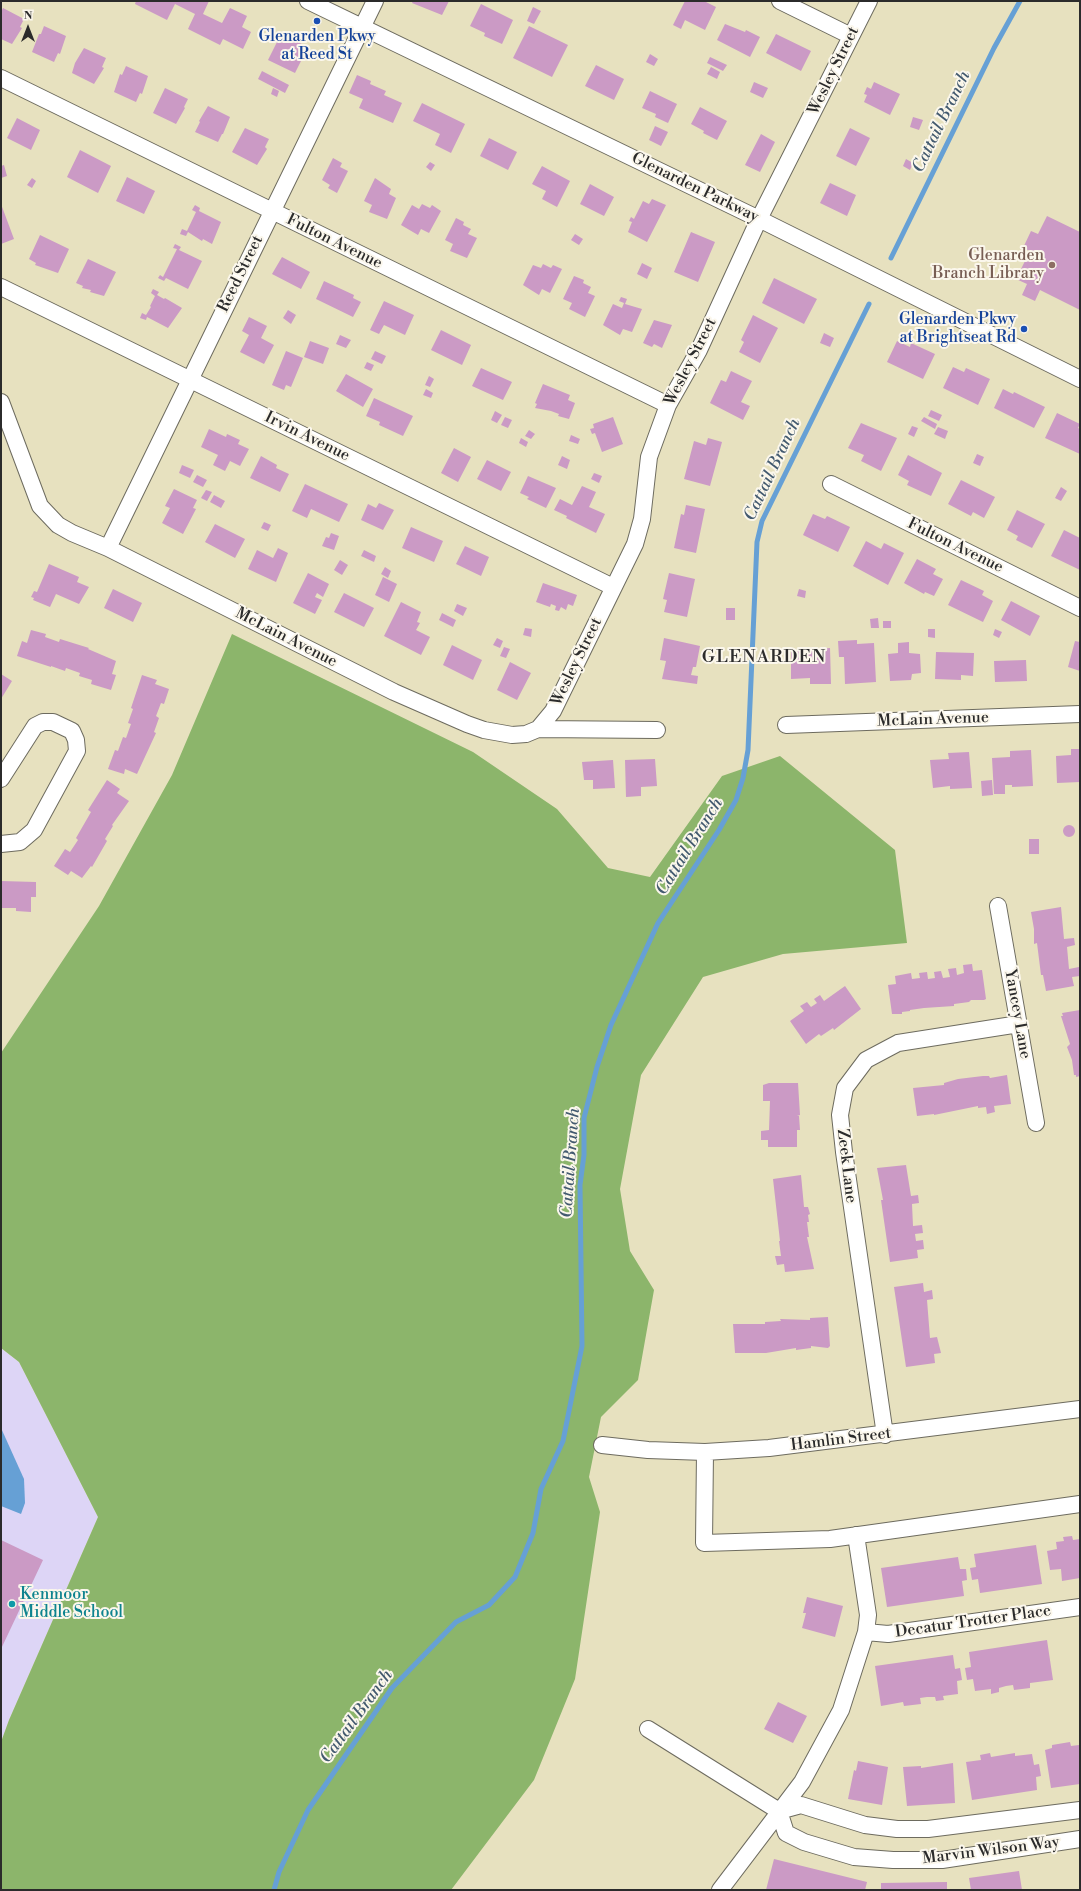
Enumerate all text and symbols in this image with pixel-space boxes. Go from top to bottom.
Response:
north arrow [8,8,48,48]
text: N [24,9,32,23]
marker: Glenarden Pkwy at Reed St [312,16,322,26]
street label: Wesley Street [804,24,864,118]
place label: Glenarden Pkwy at Reed St [258,27,376,65]
water label: Cattail Branch [909,68,975,176]
street label: Glenarden Parkway [628,149,762,227]
street label: Fulton Avenue [283,211,385,273]
street label: Reed Street [214,233,268,315]
place label: Glenarden Branch Library [932,246,1044,284]
marker: Glenarden Branch Library [1047,260,1057,270]
place label: Glenarden Pkwy at Brightseat Rd [899,310,1016,348]
street label: Wesley Street [661,315,721,409]
marker: Glenarden Pkwy at Brightseat Rd [1019,324,1029,334]
street label: Irvin Avenue [261,408,353,466]
water label: Cattail Branch [740,416,806,524]
street label: Fulton Avenue [904,515,1006,577]
street label: McLain Avenue [232,604,340,672]
street label: Wesley Street [547,615,607,709]
district label: GLENARDEN [702,647,826,669]
street label: McLain Avenue [877,708,989,732]
water label: Cattail Branch [652,795,728,899]
street label: Yancey Lane [1000,968,1034,1060]
water label: Cattail Branch [557,1107,585,1219]
street label: Zeek Lane [832,1128,860,1204]
street label: Hamlin Street [790,1424,892,1456]
place label: Kenmoor Middle School [20,1585,123,1623]
marker: Kenmoor Middle School [7,1599,17,1609]
street label: Decatur Trotter Place [894,1602,1052,1642]
water label: Cattail Branch [316,1666,398,1768]
street label: Marvin Wilson Way [921,1833,1061,1869]

